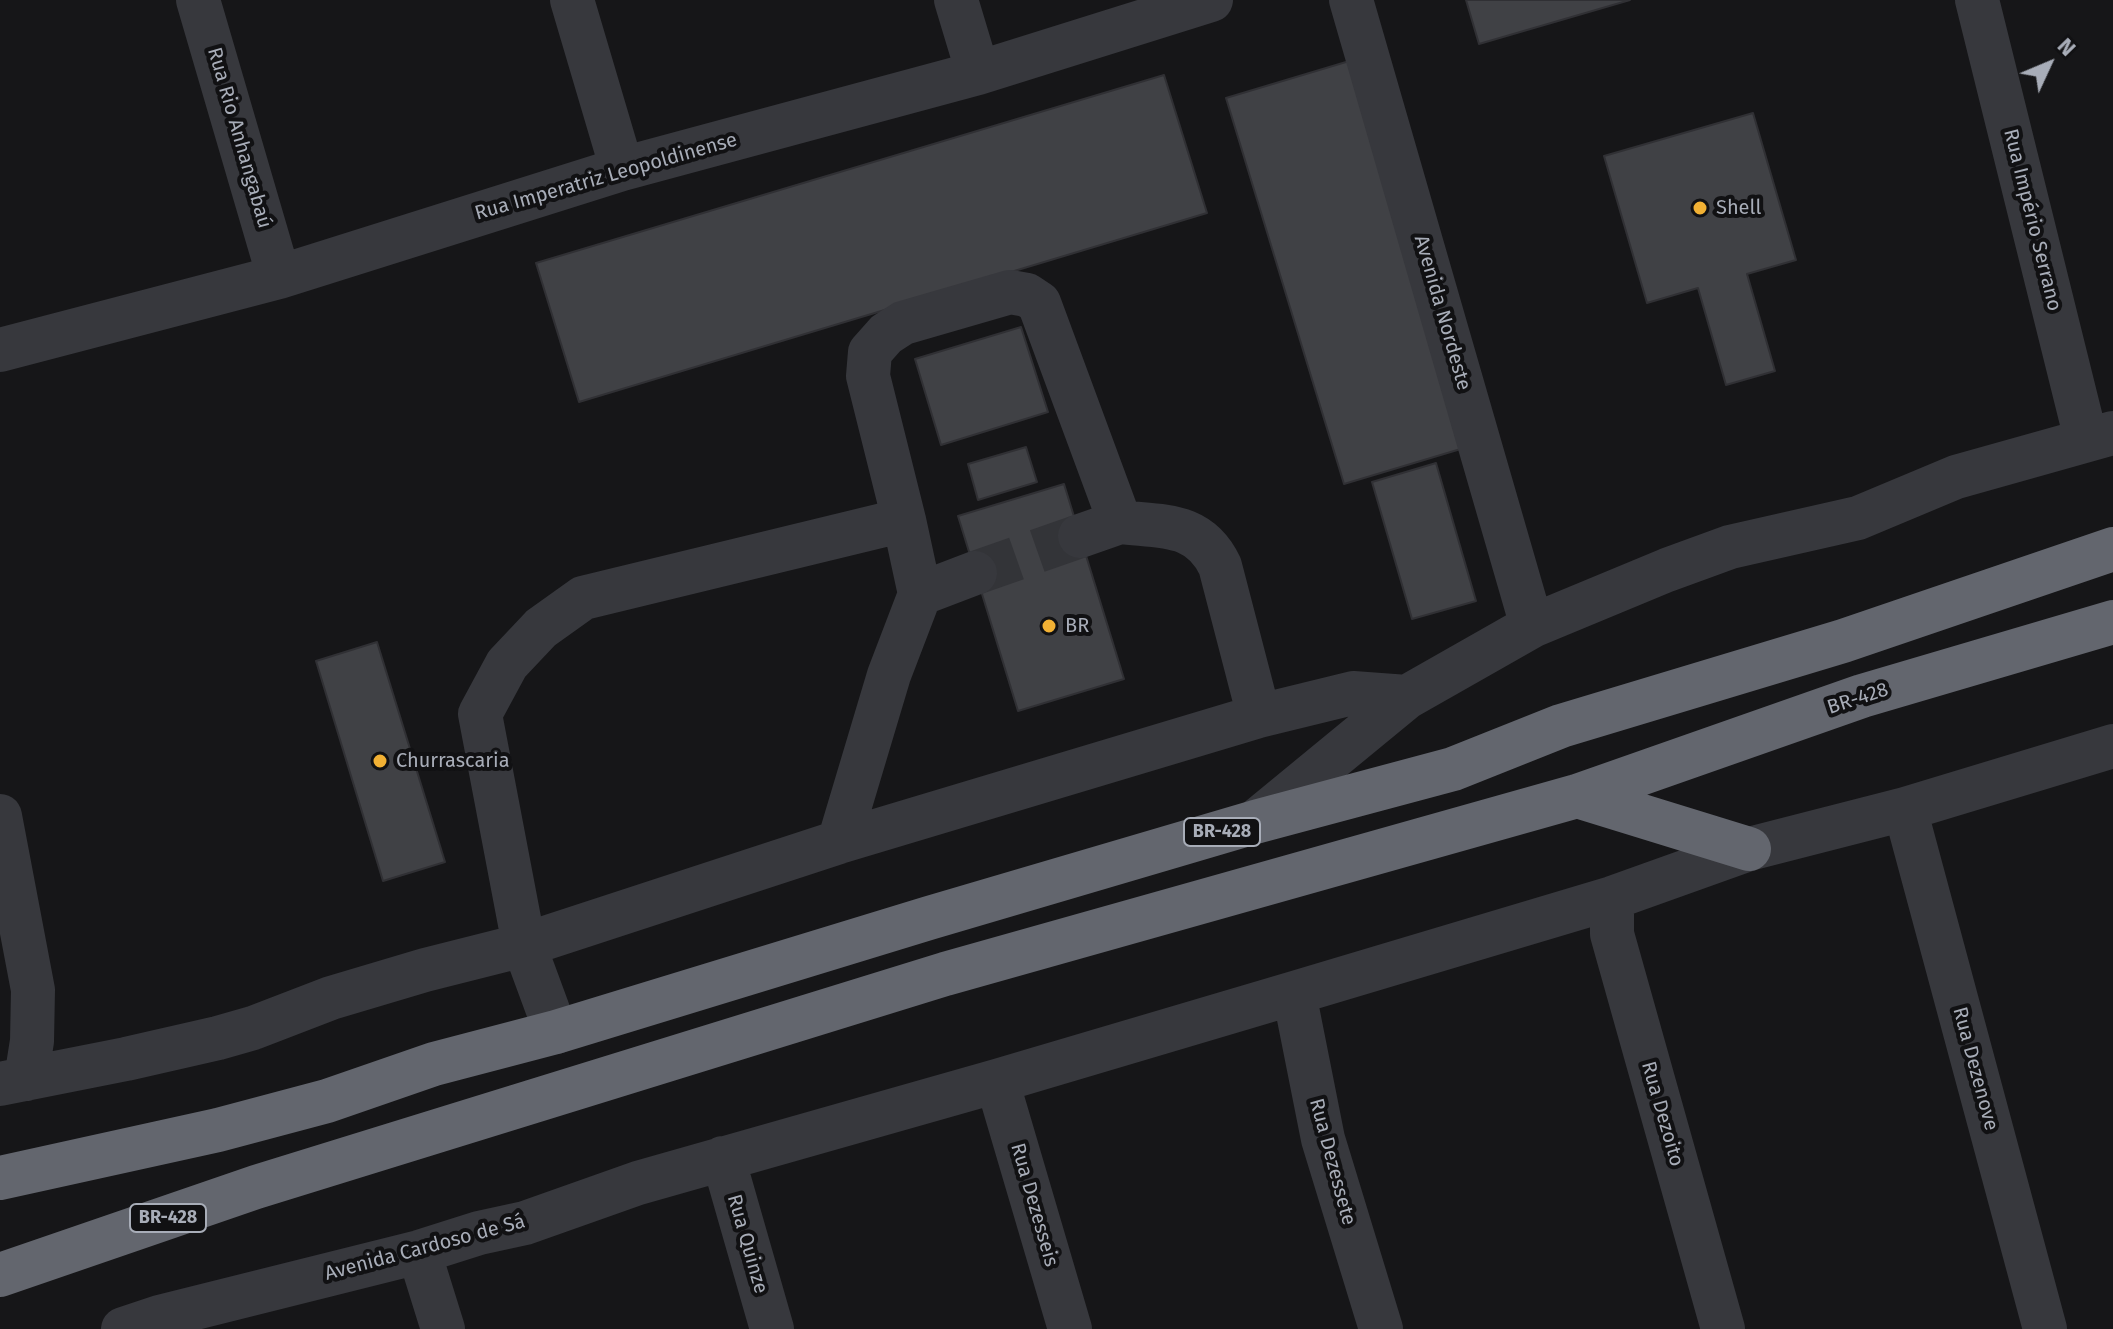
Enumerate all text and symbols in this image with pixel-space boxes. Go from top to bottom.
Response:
north arrow [2009,24,2089,104]
text: N [2052,32,2081,62]
street label: Rua Rio Anhangabaú [202,45,276,231]
street label: Rua Império Serrano [1998,126,2066,314]
street label: Rua Imperatriz Leopoldinense [472,128,740,226]
place label: Shell [1716,196,1761,220]
marker: Shell [1691,199,1709,217]
street label: Avenida Nordeste [1408,233,1476,393]
place label: BR [1065,614,1089,638]
marker: BR [1040,617,1058,635]
street label: BR-428 [1824,678,1892,720]
place label: Churrascaria [396,749,510,773]
marker: Churrascaria [371,752,389,770]
road number: BR-428 [1184,818,1260,846]
street label: Rua Dezenove [1947,1005,2003,1133]
street label: Rua Dezoito [1636,1059,1688,1169]
street label: Rua Dezessete [1304,1096,1360,1228]
street label: Rua Dezesseis [1005,1140,1063,1270]
street label: Rua Quinze [721,1192,773,1296]
road number: BR-428 [130,1204,206,1232]
street label: Avenida Cardoso de Sá [322,1210,528,1286]

